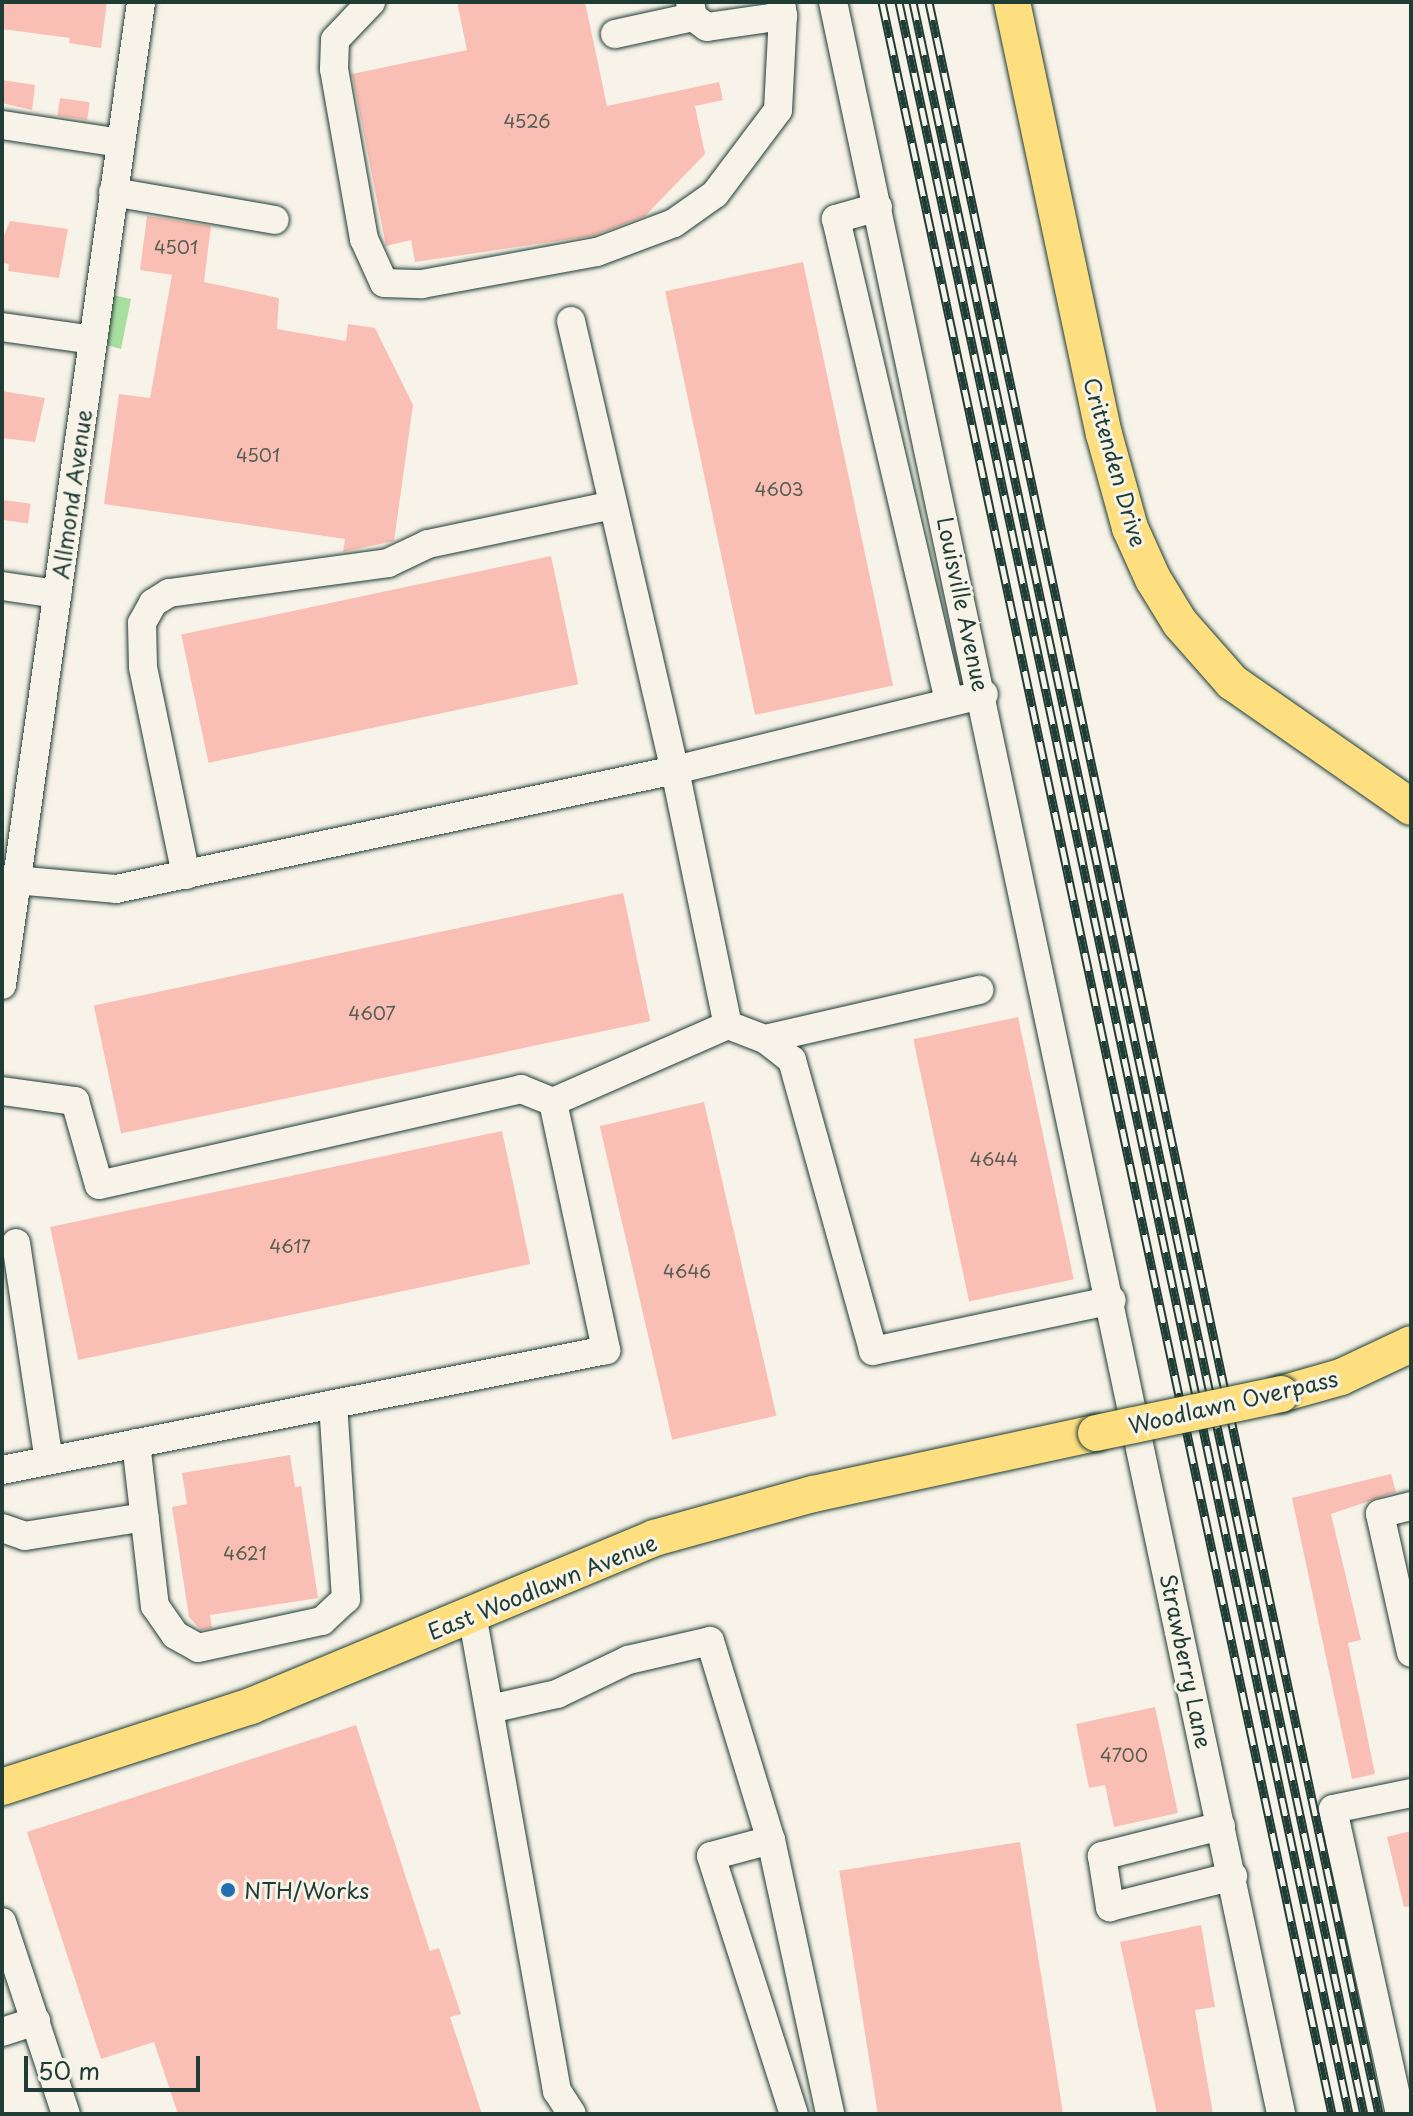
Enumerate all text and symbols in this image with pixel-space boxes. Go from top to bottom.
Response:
house number: 4526 [503,110,551,132]
house number: 4501 [154,236,198,258]
street label: Crittenden Drive [1079,374,1153,550]
street label: Allmond Avenue [46,408,96,580]
house number: 4501 [236,444,280,466]
house number: 4603 [754,478,804,500]
street label: Louisville Avenue [933,514,995,694]
house number: 4607 [348,1002,396,1024]
house number: 4644 [970,1148,1018,1170]
house number: 4617 [269,1235,311,1257]
house number: 4646 [663,1260,711,1282]
street label: Woodlawn Overpass [1127,1364,1339,1438]
street label: East Woodlawn Avenue [424,1528,660,1644]
house number: 4621 [223,1542,267,1564]
street label: Strawberry Lane [1156,1571,1218,1751]
house number: 4700 [1100,1744,1148,1766]
place label: NTH/Works [244,1877,369,1903]
marker: NTH/Works [219,1881,237,1899]
scale bar [28,2040,204,2090]
text: 50 m [38,2052,100,2088]

